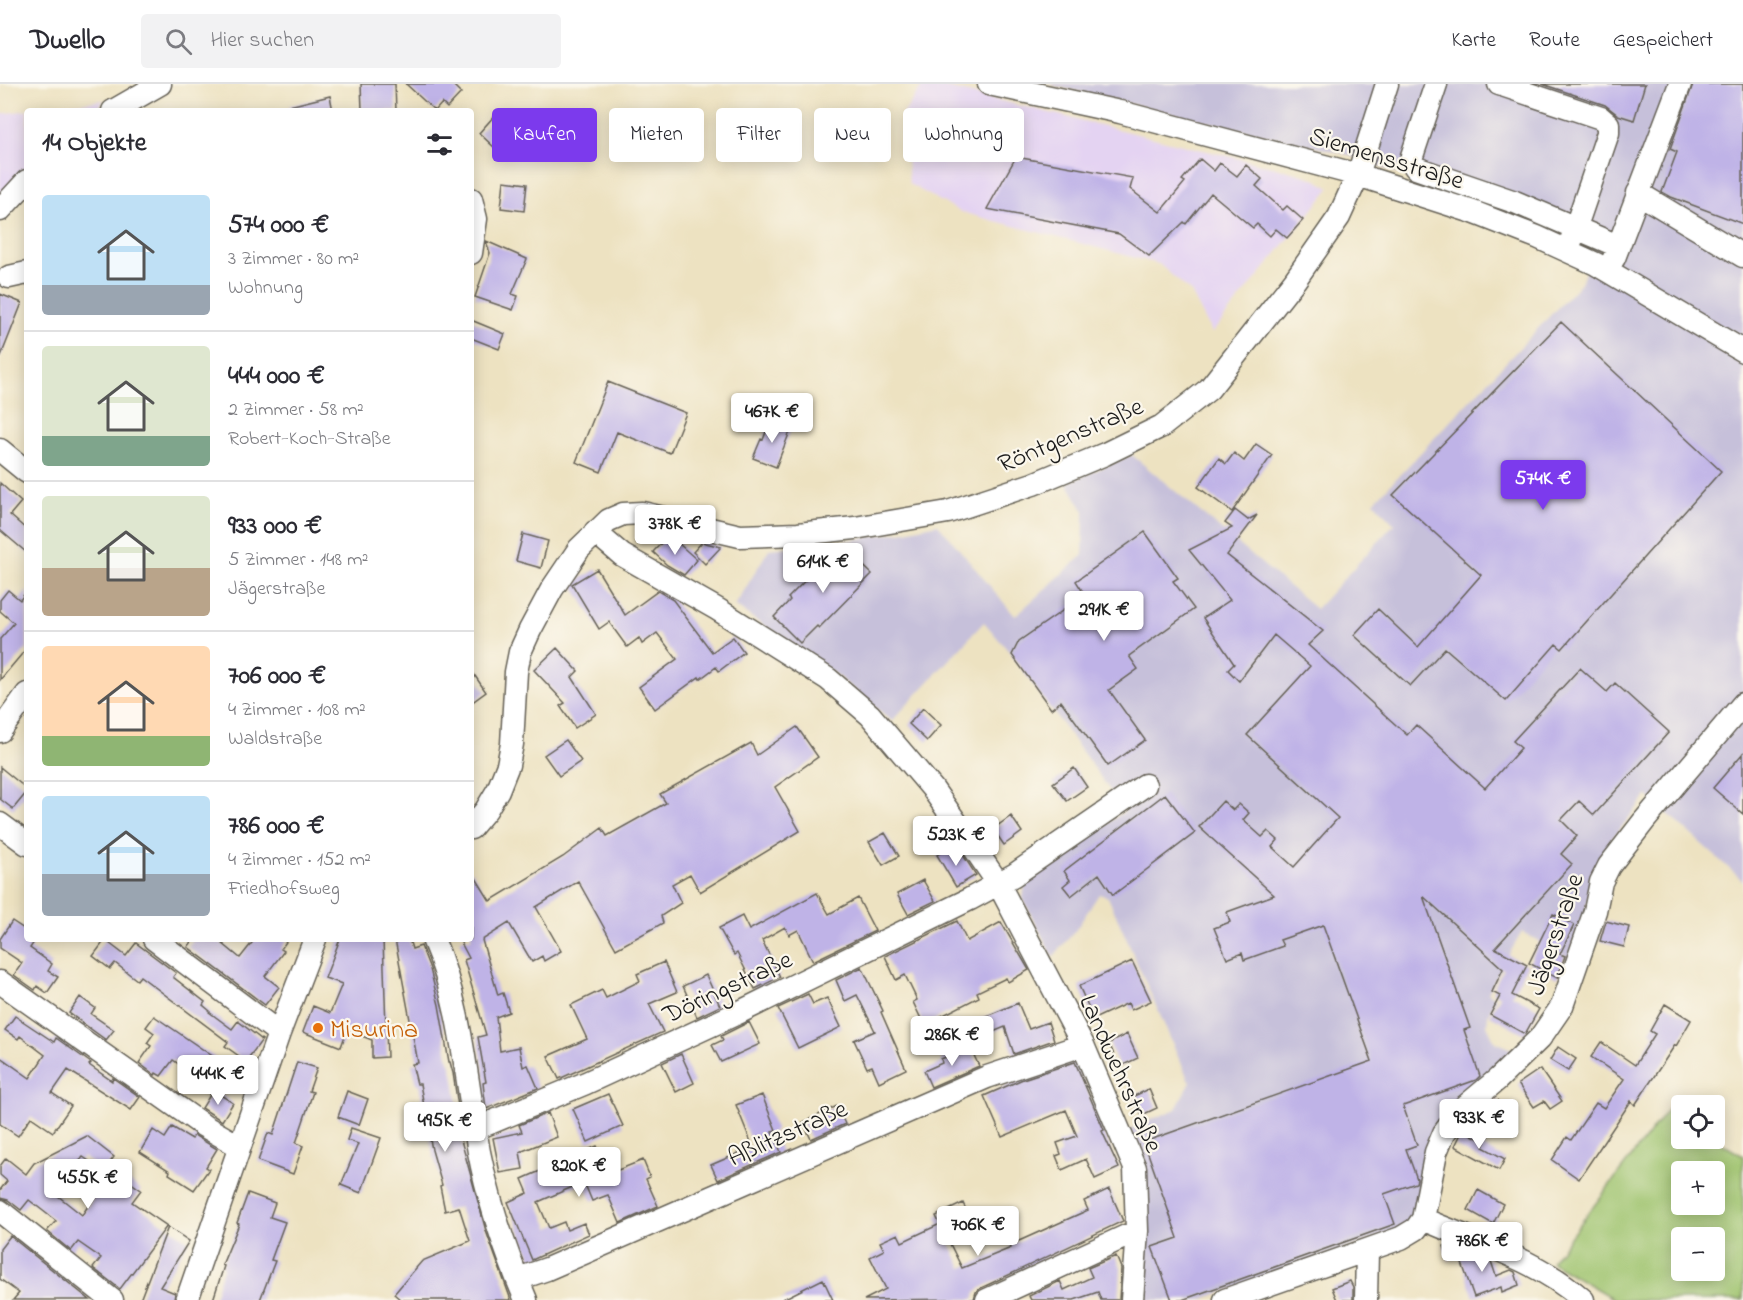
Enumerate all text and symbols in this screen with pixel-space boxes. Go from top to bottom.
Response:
search box [141,14,561,68]
text: Dwello [30,21,105,62]
icon: search [162,25,195,58]
text: Hier suchen [210,25,314,57]
text: Karte [1451,26,1496,56]
text: Route [1529,26,1580,56]
text: Gespeichert [1613,26,1713,56]
chip: Kaufen [492,108,597,162]
chip: Mieten [609,108,704,162]
chip: Filter [716,108,802,162]
chip: Neu [814,108,891,162]
chip: Wohnung [903,108,1024,162]
street label: Siemensstraße [1304,118,1469,202]
text: 14 Objekte [42,125,146,163]
icon: filters [423,128,456,161]
text: 574 000 € [228,207,329,245]
icon: home [90,219,162,291]
text: 3 Zimmer · 80 m² [228,245,359,274]
text: Wohnung [228,274,303,303]
text: 444 000 € [228,358,325,396]
icon: home [90,370,162,442]
street label: Röntgenstraße [992,389,1150,485]
pin: 467K € [723,393,821,444]
text: 2 Zimmer · 58 m² [228,396,364,425]
text: 467K € [745,398,799,427]
text: Robert-Koch-Straße [228,425,391,454]
pin: 574K € [1494,460,1592,511]
text: 574K € [1515,465,1571,494]
pin: 378K € [626,505,724,556]
text: 933 000 € [228,508,322,546]
text: 378K € [649,510,701,539]
icon: home [90,520,162,592]
pin: 614K € [774,543,872,594]
text: 5 Zimmer · 148 m² [228,546,368,575]
text: 614K € [797,548,849,577]
text: Jägerstraße [228,575,325,604]
pin: 291K € [1055,591,1153,642]
text: 291K € [1079,596,1129,625]
text: 706 000 € [228,658,326,696]
icon: home [90,670,162,742]
text: 4 Zimmer · 108 m² [228,696,366,725]
text: Waldstraße [228,725,322,754]
text: 786 000 € [228,808,325,846]
pin: 523K € [907,816,1005,867]
icon: home [90,820,162,892]
text: 523K € [927,821,985,850]
text: 4 Zimmer · 152 m² [228,846,371,875]
street label: Jägerstraße [1518,869,1596,1001]
text: Friedhofsweg [228,875,340,904]
street label: Döringstraße [656,942,800,1036]
street label: Landwehrstraße [1067,989,1171,1160]
place label: Misurina [330,1012,418,1050]
pin: 286K € [903,1016,1001,1067]
marker: Misurina [311,1021,325,1035]
text: 286K € [925,1021,979,1050]
pin: 444K € [169,1055,267,1106]
text: 444K € [191,1060,245,1089]
street label: Aßlitzstraße [722,1091,855,1178]
map controls [1671,1095,1725,1281]
button: locate [1671,1095,1725,1149]
pin: 933K € [1430,1099,1528,1150]
pin: 495K € [396,1102,494,1153]
text: 933K € [1453,1104,1505,1133]
text: 495K € [418,1107,472,1136]
pin: 820K € [530,1147,628,1198]
text: 820K € [552,1152,606,1181]
pin: 455K € [39,1159,137,1210]
button: + [1671,1161,1725,1215]
text: 455K € [58,1164,118,1193]
pin: 706K € [929,1206,1027,1257]
text: 706K € [951,1211,1005,1240]
pin: 786K € [1433,1222,1531,1273]
text: 786K € [1455,1227,1509,1256]
button: − [1671,1227,1725,1281]

